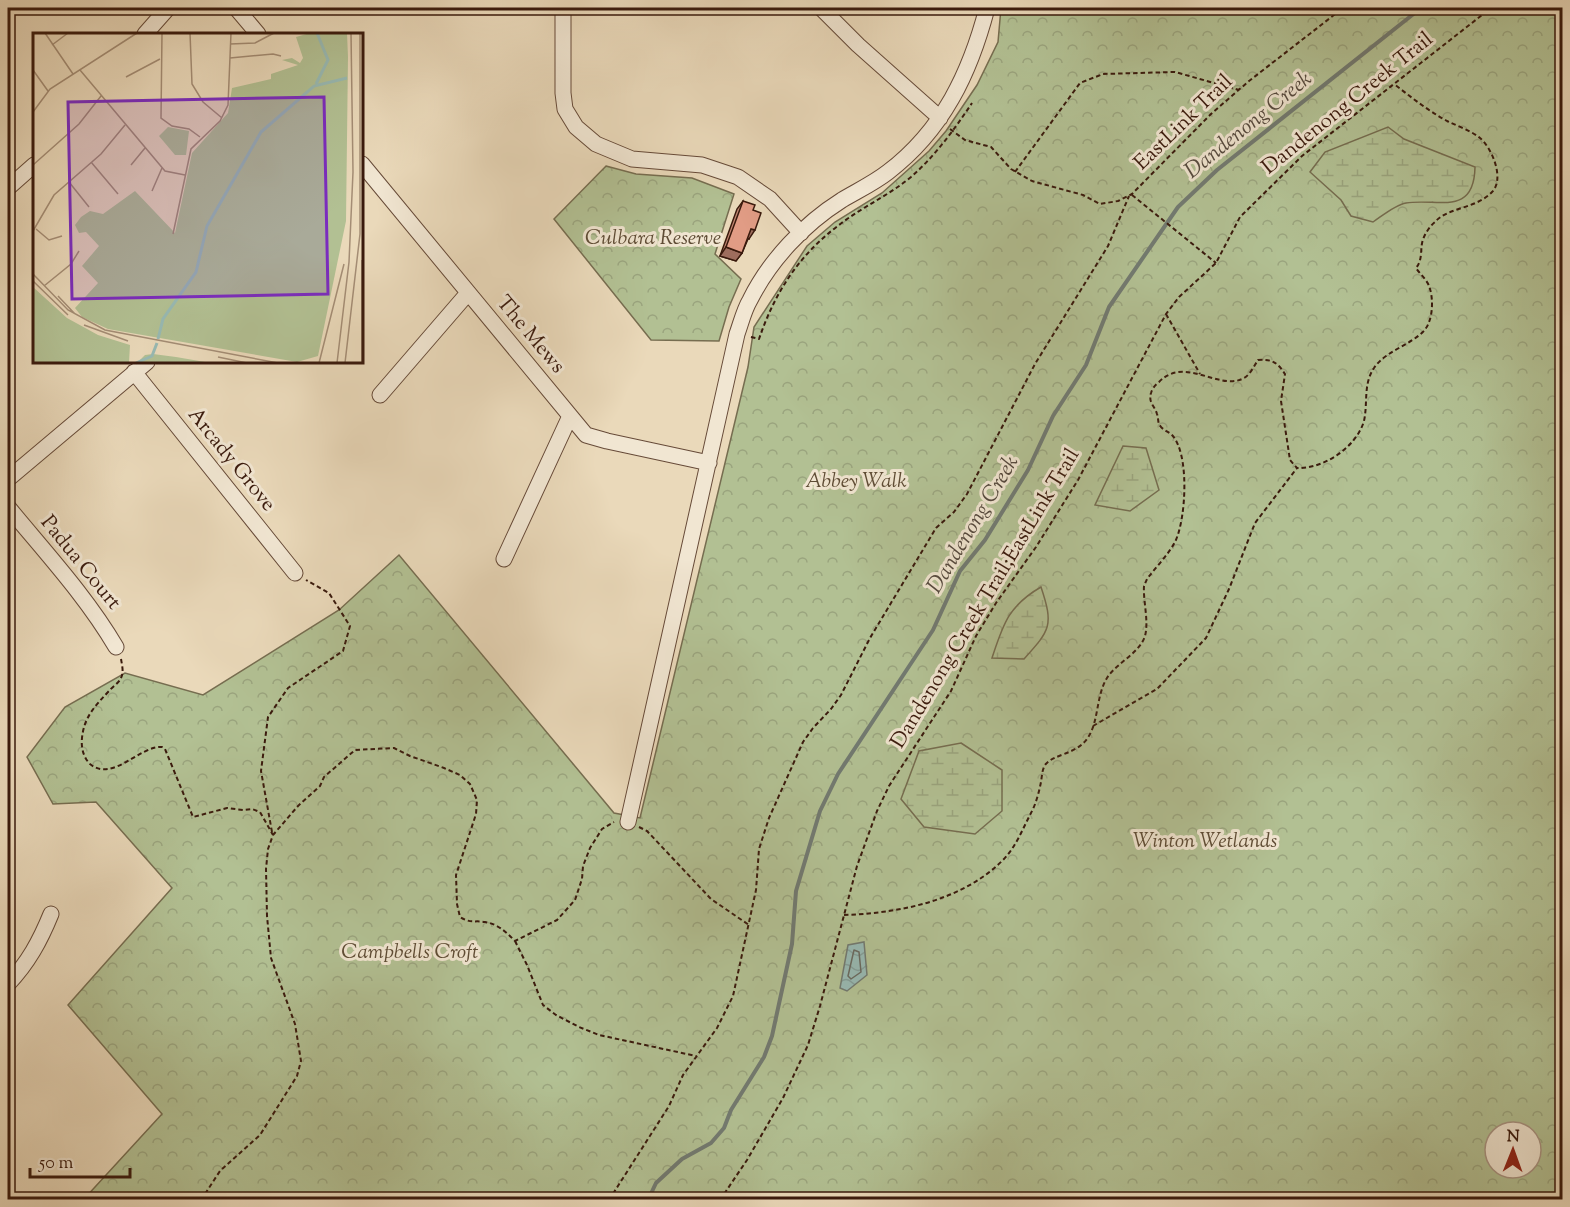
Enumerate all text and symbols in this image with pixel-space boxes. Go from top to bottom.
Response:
street label: Dandenong Creek Trail [1256,25,1440,183]
inset map [33,33,363,363]
water label: Dandenong Creek [1178,64,1320,188]
street label: EastLink Trail [1128,68,1240,178]
park label: Culbara Reserve [585,224,721,254]
street label: The Mews [488,290,572,380]
street label: Arcady Grove [180,402,282,518]
street label: Dandenong Creek Trail;EastLink Trail [884,443,1088,755]
water label: Dandenong Creek [920,450,1028,600]
park label: Abbey Walk [805,467,907,497]
street label: Padua Court [33,509,127,617]
park label: Winton Wetlands [1133,827,1277,857]
park label: Campbells Croft [341,938,479,968]
north arrow [1483,1120,1543,1180]
text: N [1507,1126,1520,1149]
scale bar [30,1141,130,1179]
text: 50 m [38,1151,74,1177]

